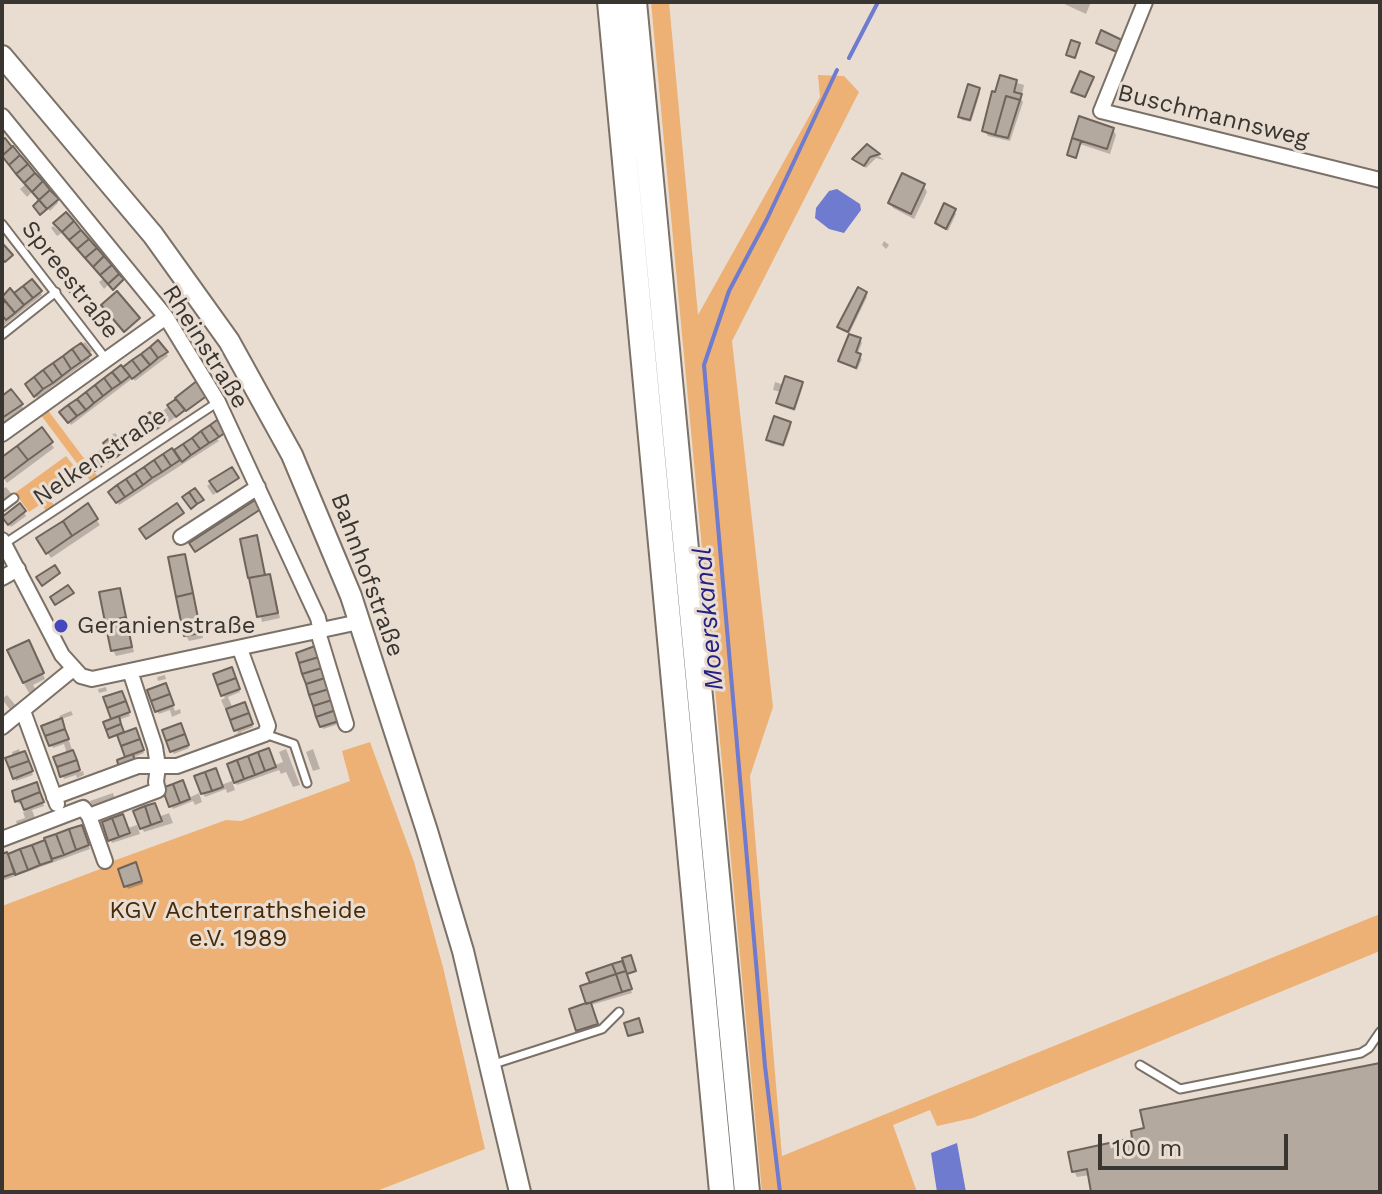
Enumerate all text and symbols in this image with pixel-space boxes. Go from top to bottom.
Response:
street label: Buschmannsweg [1115,78,1311,154]
street label: Spreestraße [15,215,125,345]
street label: Rheinstraße [156,280,254,414]
street label: Nelkenstraße [28,402,172,512]
street label: Bahnhofstraße [324,489,410,661]
water label: Moerskanal [687,546,731,692]
place label: Geranienstraße [77,612,256,640]
marker: Geranienstraße [52,617,70,635]
park label: KGV Achterrathsheide e.V. 1989 [109,897,367,953]
scale bar [1102,1118,1292,1168]
text: 100 m [1112,1134,1182,1162]

